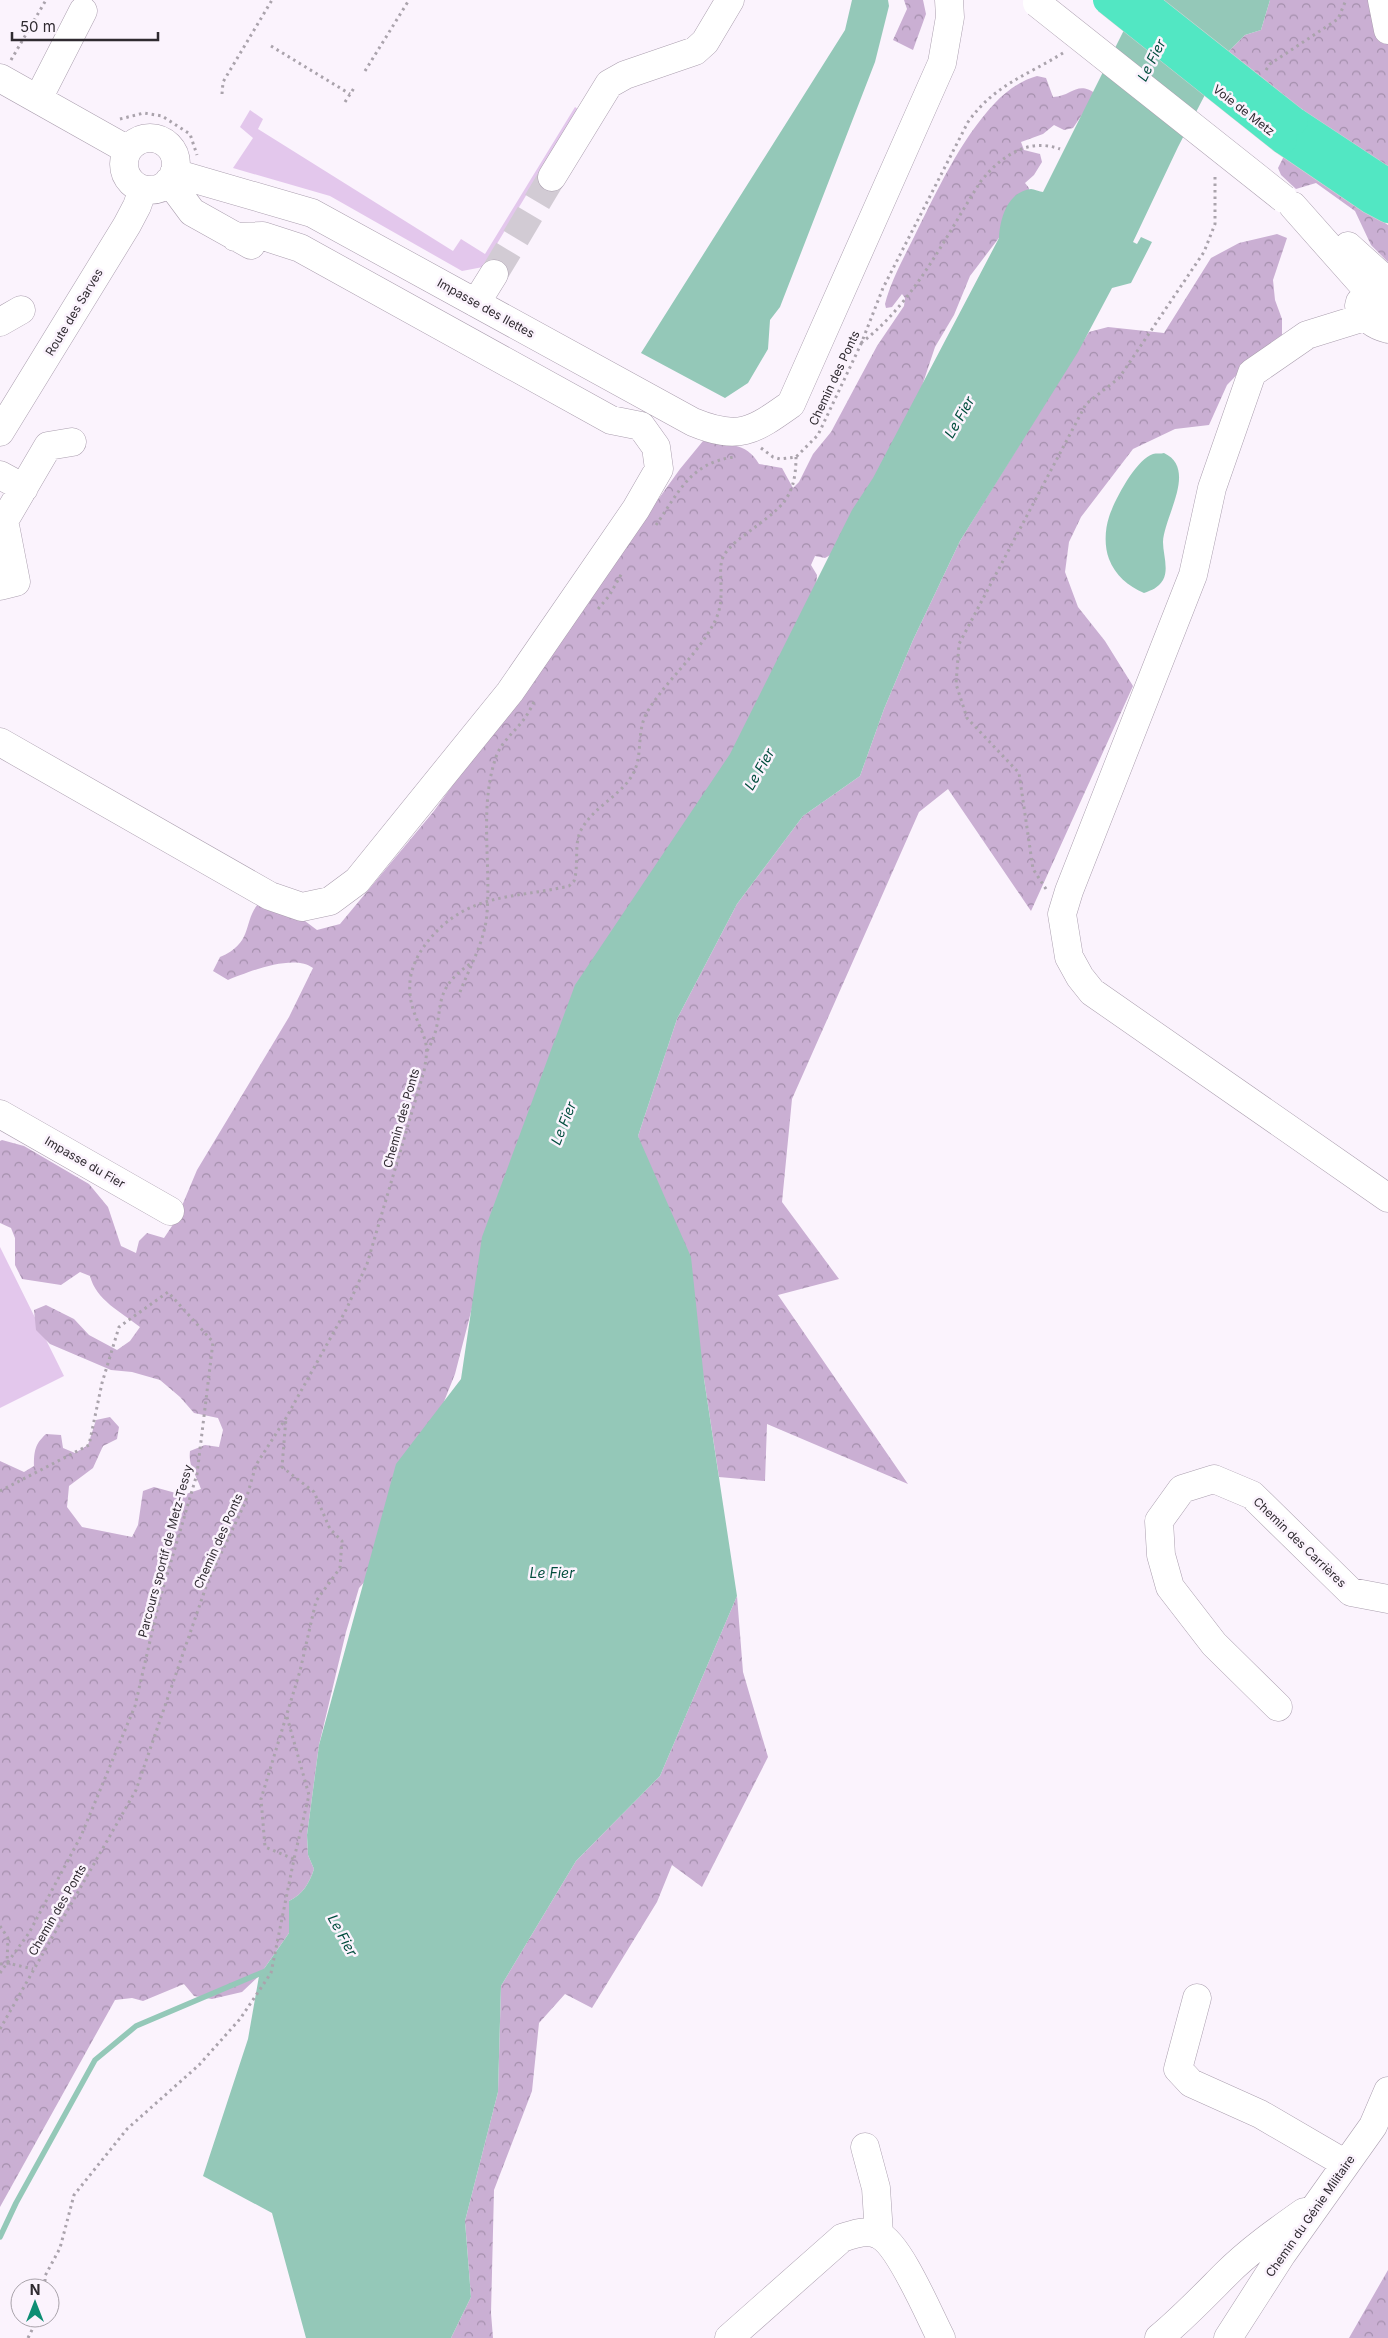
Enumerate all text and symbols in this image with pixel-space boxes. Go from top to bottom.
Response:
scale bar [12,10,159,42]
text: 50 m [20,17,56,36]
water label: Le Fier [1133,35,1169,84]
street label: Voie de Metz [1210,81,1278,139]
street label: Route des Sarves [42,266,106,358]
street label: Impasse des Ilettes [435,275,537,341]
street label: Chemin des Ponts [805,328,863,428]
water label: Le Fier [940,393,978,441]
water label: Le Fier [740,745,778,793]
street label: Chemin des Ponts [380,1067,422,1169]
water label: Le Fier [547,1098,580,1147]
street label: Impasse du Fier [42,1133,128,1191]
street label: Parcours sportif de Metz-Tessy [135,1463,195,1639]
street label: Chemin des Ponts [190,1491,246,1591]
street label: Chemin des Carrières [1250,1494,1350,1590]
water label: Le Fier [530,1564,575,1581]
street label: Chemin des Ponts [25,1862,89,1958]
water label: Le Fier [325,1911,362,1959]
street label: Chemin du Génie Militaire [1262,2152,1358,2280]
north arrow [10,2278,60,2328]
text: N [30,2281,40,2298]

